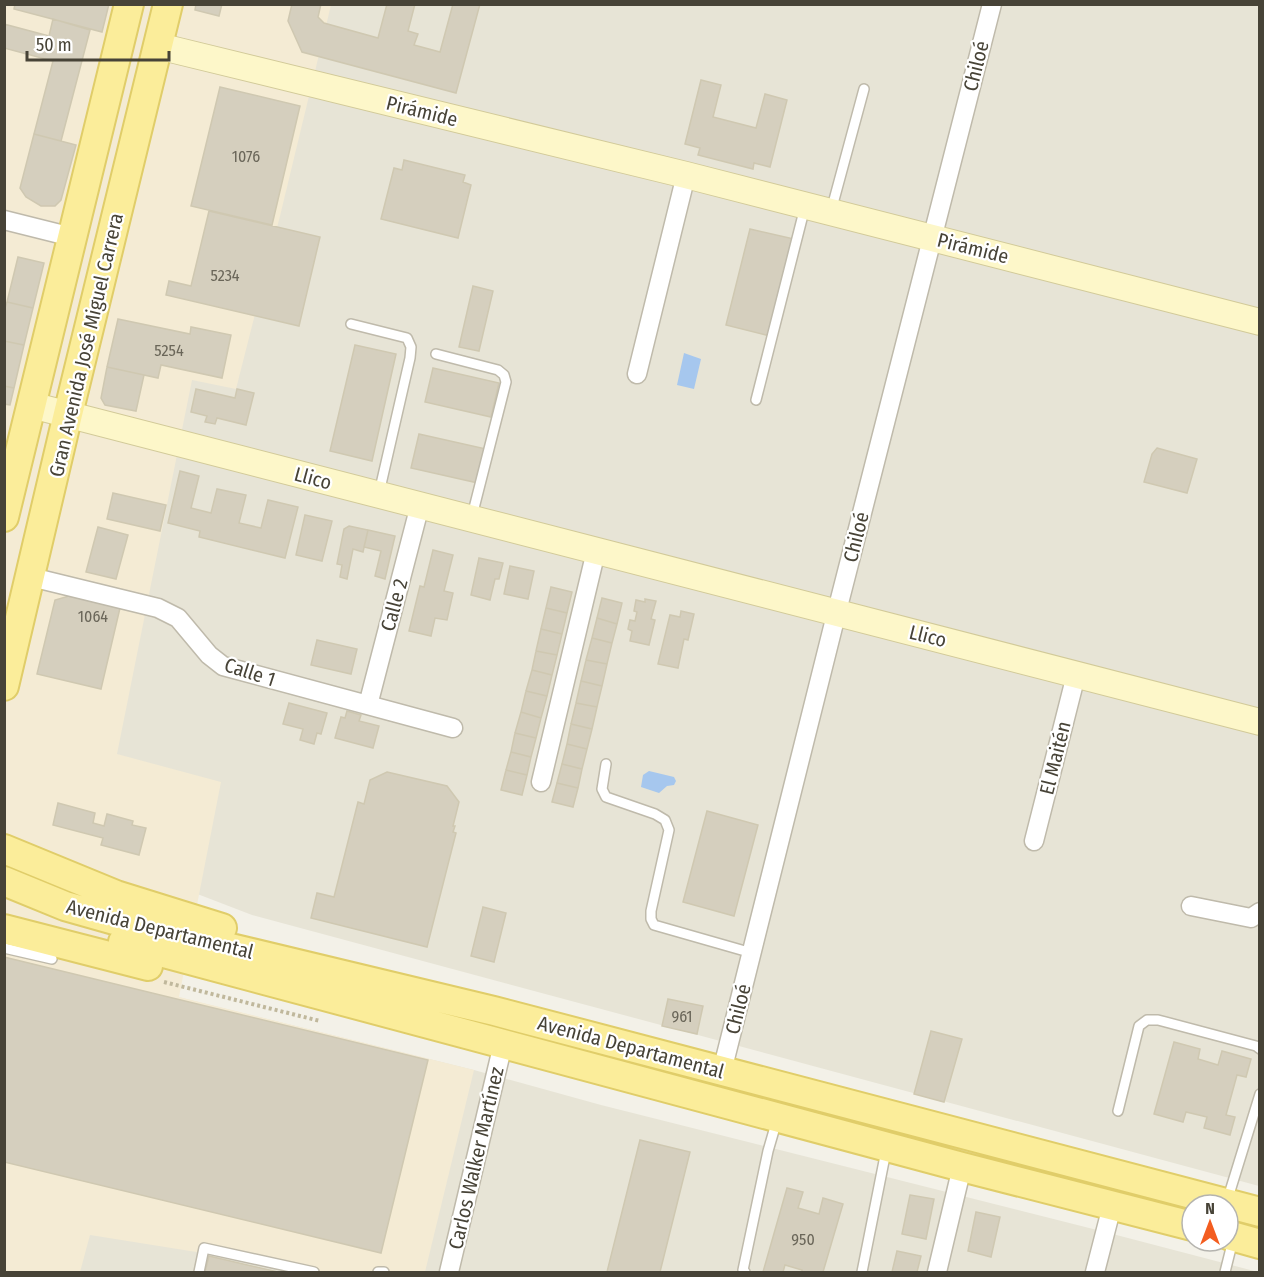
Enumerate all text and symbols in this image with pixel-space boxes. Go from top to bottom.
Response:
scale bar [27,24,170,62]
text: 50 m [36,34,72,56]
street label: Chiloé [958,38,994,94]
street label: Pirámide [384,91,460,131]
house number: 1076 [232,147,260,166]
street label: Gran Avenida José Miguel Carrera [44,211,128,479]
street label: Pirámide [935,228,1011,268]
house number: 5234 [210,266,240,285]
house number: 5254 [154,341,184,360]
street label: Llico [292,462,334,494]
street label: Chiloé [838,509,874,565]
street label: Calle 2 [375,576,413,634]
house number: 1064 [78,607,108,626]
street label: Llico [907,620,949,652]
street label: Calle 1 [221,652,279,692]
street label: El Maitén [1034,719,1076,797]
street label: Avenida Departamental [64,894,256,964]
street label: Chiloé [720,981,756,1037]
house number: 961 [671,1007,693,1026]
street label: Avenida Departamental [535,1011,727,1083]
street label: Carlos Walker Martínez [443,1064,509,1252]
north arrow [1180,1193,1240,1253]
text: N [1205,1199,1215,1218]
house number: 950 [791,1230,815,1249]

